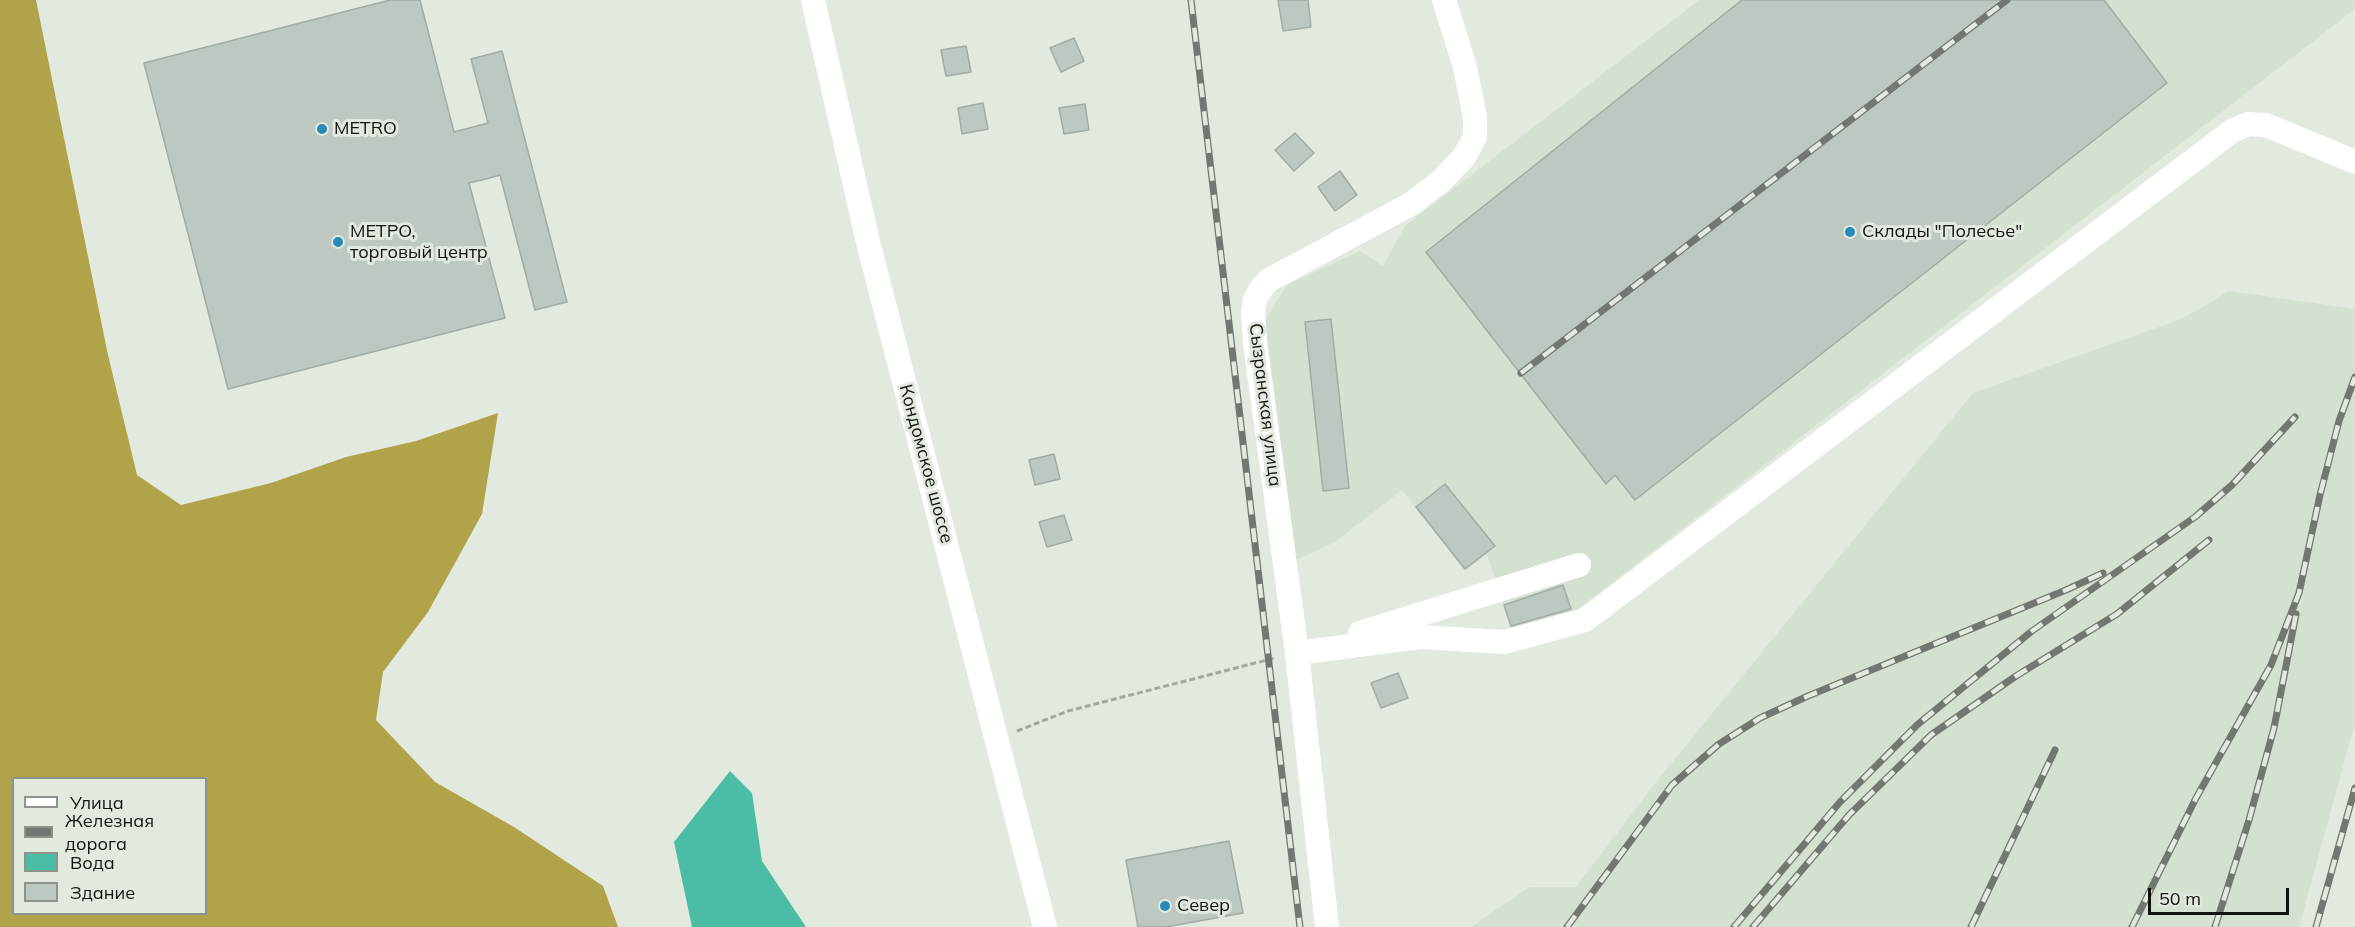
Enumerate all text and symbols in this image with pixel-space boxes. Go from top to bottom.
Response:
place label: METRO [334,118,397,140]
marker: METRO [315,122,329,136]
place label: МЕТРО, торговый центр [350,221,488,264]
place label: Склады "Полесье" [1862,221,2022,243]
marker: Склады "Полесье" [1843,225,1857,239]
marker: МЕТРО, торговый центр [331,235,345,249]
street label: Сызранская улица [1244,322,1286,488]
street label: Кондомское шоссе [894,382,958,546]
legend [12,777,207,915]
text: Улица [70,791,124,814]
text: Железная дорога [65,809,154,855]
text: Вода [70,851,115,874]
scale bar [2151,876,2292,914]
text: Здание [70,881,135,904]
text: 50 m [2159,887,2201,910]
place label: Север [1177,895,1230,917]
marker: Север [1158,899,1172,913]

